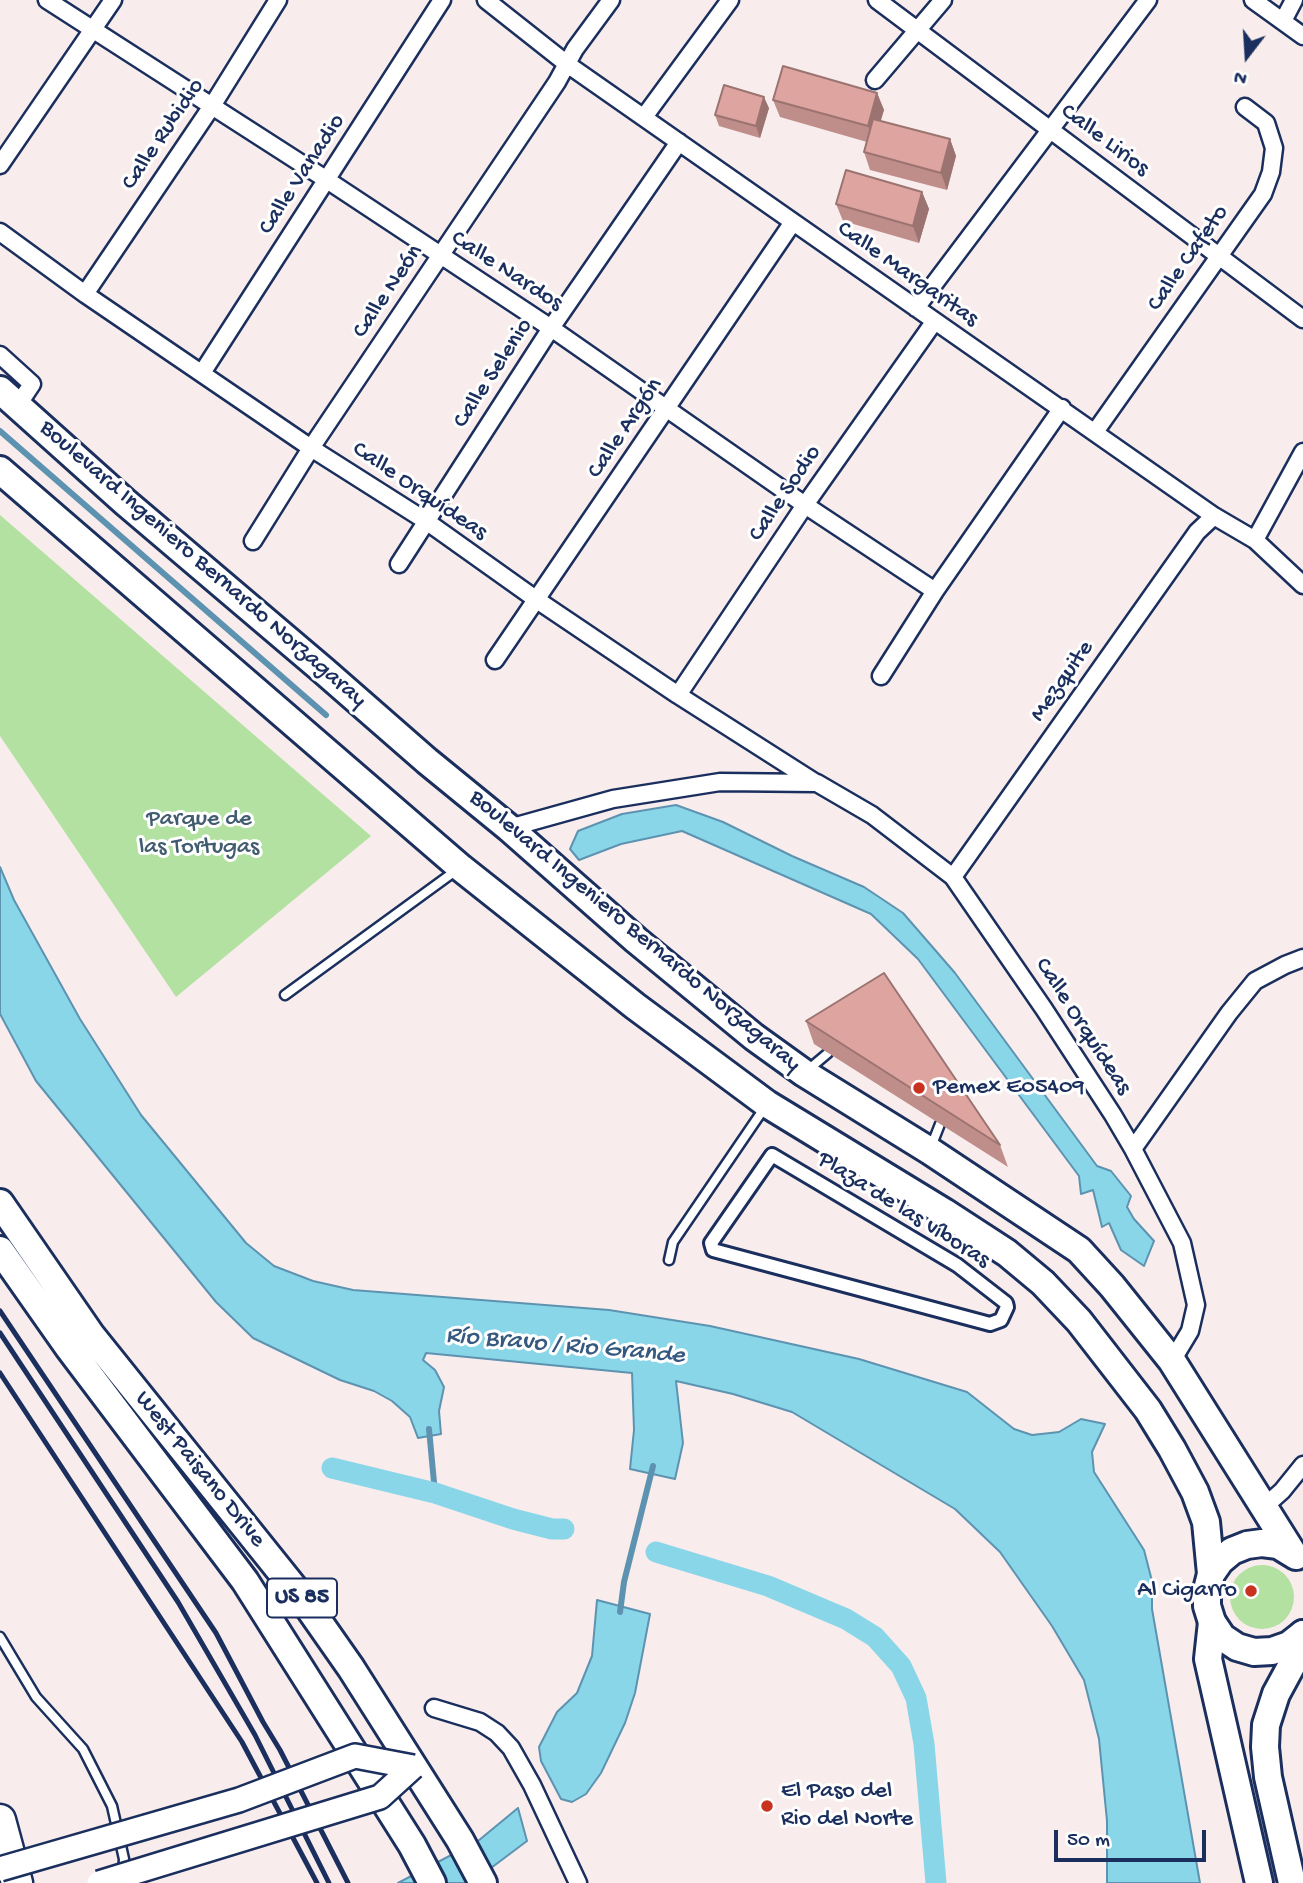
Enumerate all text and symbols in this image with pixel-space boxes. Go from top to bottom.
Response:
north arrow [1212,21,1282,91]
text: N [1231,64,1250,89]
street label: Calle Rubidio [116,74,212,196]
street label: Calle Lirios [1054,98,1154,184]
street label: Calle Vanadio [253,109,353,241]
street label: Calle Cafeto [1142,200,1236,318]
street label: Calle Margaritas [831,216,983,334]
street label: Calle Nardos [445,225,567,319]
street label: Calle Neón [347,240,431,344]
street label: Calle Selenio [448,314,540,434]
street label: Calle Argón [582,373,670,485]
street label: Boulevard Ingeniero Bernardo Norzagaray [32,415,372,715]
street label: Calle Orquídeas [346,436,492,548]
street label: Calle Sodio [743,440,829,548]
street label: Mezquite [1025,636,1101,728]
street label: Boulevard Ingeniero Bernardo Norzagaray [462,785,806,1079]
park label: Parque de las Tortugas [139,806,259,862]
street label: Calle Orquídeas [1027,953,1137,1101]
place label: Pemex E05409 [933,1074,1085,1102]
marker: Pemex E05409 [911,1080,927,1096]
street label: Plaza de las víboras [811,1146,995,1276]
water label: Río Bravo / Rio Grande [444,1321,686,1373]
street label: West Paisano Drive [127,1386,271,1554]
place label: Al Cigarro [1137,1577,1237,1605]
road number: US 85 [267,1578,337,1618]
marker: Al Cigarro [1243,1583,1259,1599]
place label: El Paso del Rio del Norte [781,1778,913,1834]
marker: El Paso del Rio del Norte [759,1798,775,1814]
scale bar [1058,1816,1210,1860]
text: 50 m [1067,1829,1110,1854]

